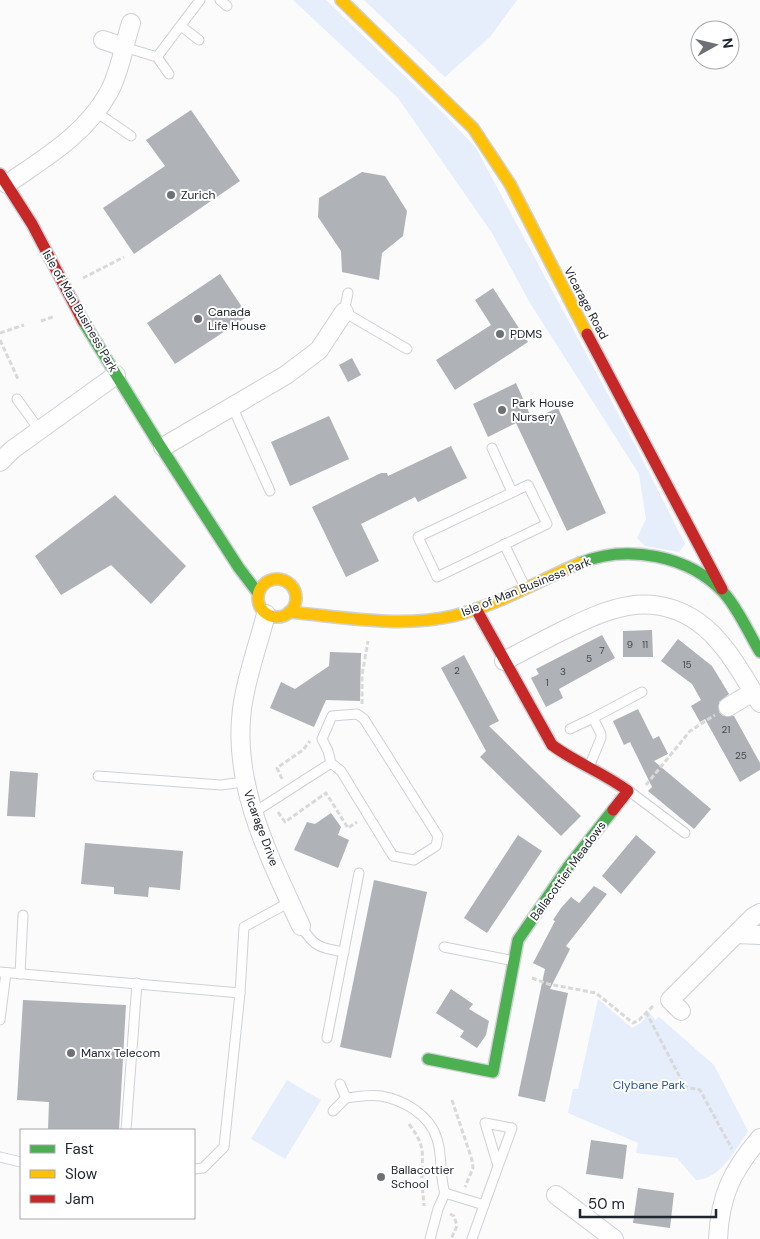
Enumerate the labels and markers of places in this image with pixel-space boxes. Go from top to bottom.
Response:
place label: Zurich [181,187,216,203]
marker: Zurich [165,189,177,201]
place label: Canada Life House [208,304,266,334]
marker: Canada Life House [192,313,204,325]
place label: PDMS [510,326,542,342]
marker: PDMS [494,328,506,340]
place label: Park House Nursery [512,395,574,425]
marker: Park House Nursery [496,404,508,416]
place label: Manx Telecom [81,1045,160,1061]
marker: Manx Telecom [65,1047,77,1059]
place label: Ballacottier School [391,1162,454,1192]
marker: Ballacottier School [375,1171,387,1183]

